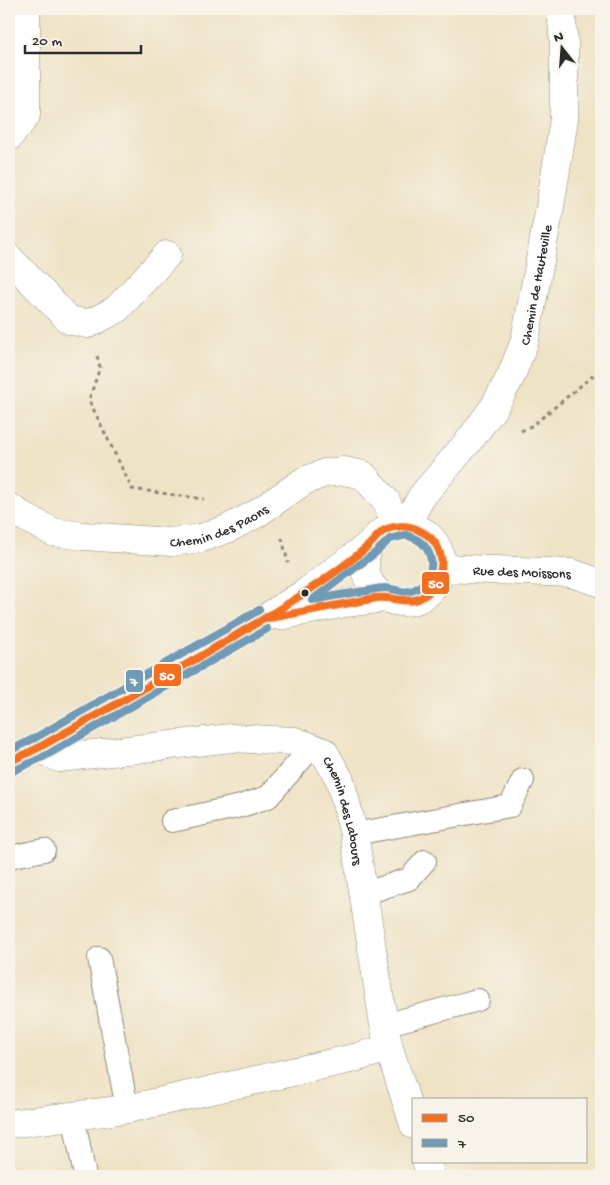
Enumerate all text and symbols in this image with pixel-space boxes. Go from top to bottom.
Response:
scale bar [25,22,141,54]
north arrow [538,22,588,72]
text: N [552,28,566,47]
text: 20 m [32,33,62,51]
street label: Chemin de Hauteville [518,223,558,348]
street label: Chemin des Paons [169,502,273,553]
street label: Rue des Moissons [473,563,572,584]
line badge: 50 [421,571,450,595]
text: 50 [428,577,444,594]
unlabelled marker [300,588,310,598]
line badge: 50 [153,663,182,687]
line badge: 7 [125,669,144,693]
text: 50 [159,669,175,686]
text: 7 [129,675,138,692]
street label: Chemin des Labours [317,754,365,867]
legend [412,1098,588,1162]
text: 50 [458,1110,475,1128]
text: 7 [457,1136,467,1154]

